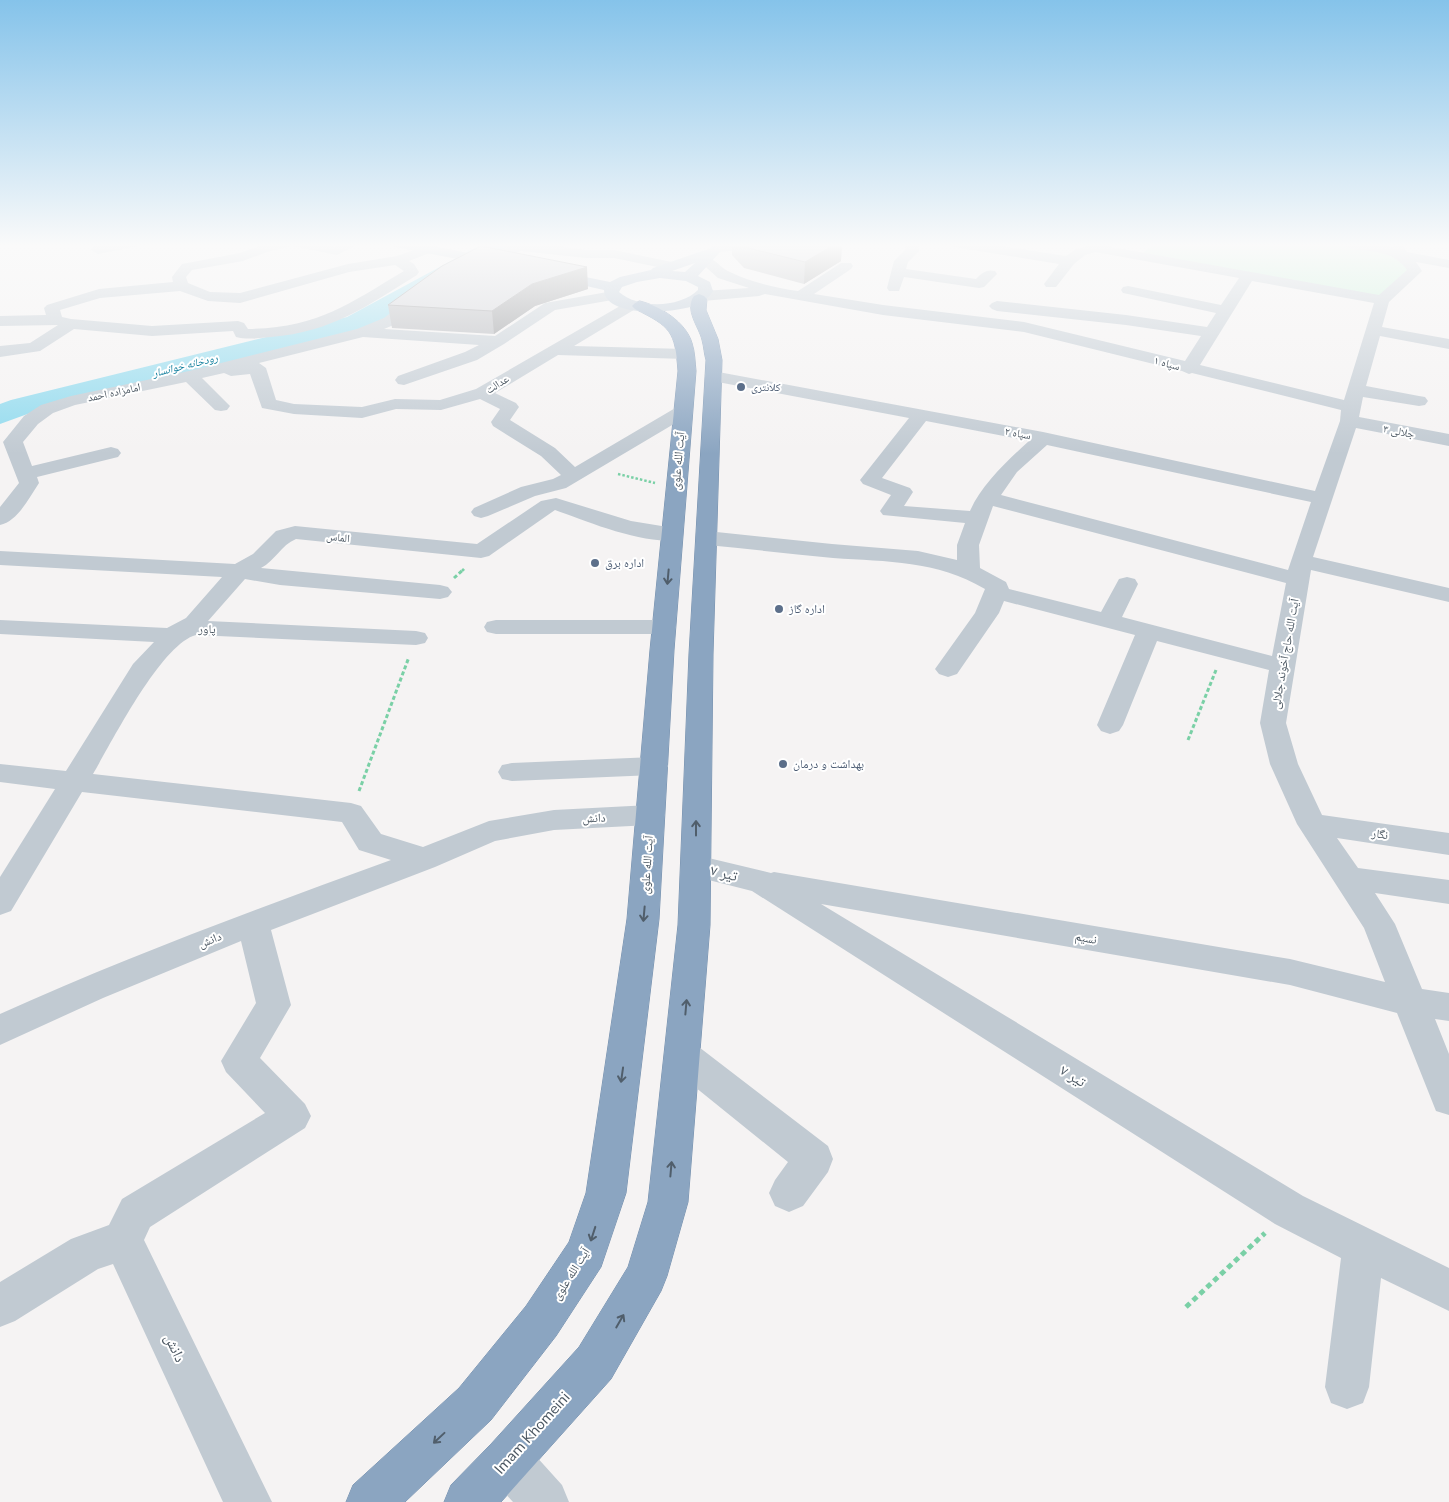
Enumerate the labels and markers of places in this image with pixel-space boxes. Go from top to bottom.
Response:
place label: کلانتری [751,380,781,395]
marker: کلانتری [735,381,747,393]
place label: اداره برق [605,555,644,571]
marker: اداره برق [589,557,601,569]
place label: اداره گاز [788,601,825,617]
marker: اداره گاز [773,603,785,615]
place label: بهداشت و درمان [793,756,864,772]
marker: بهداشت و درمان [777,758,789,770]

